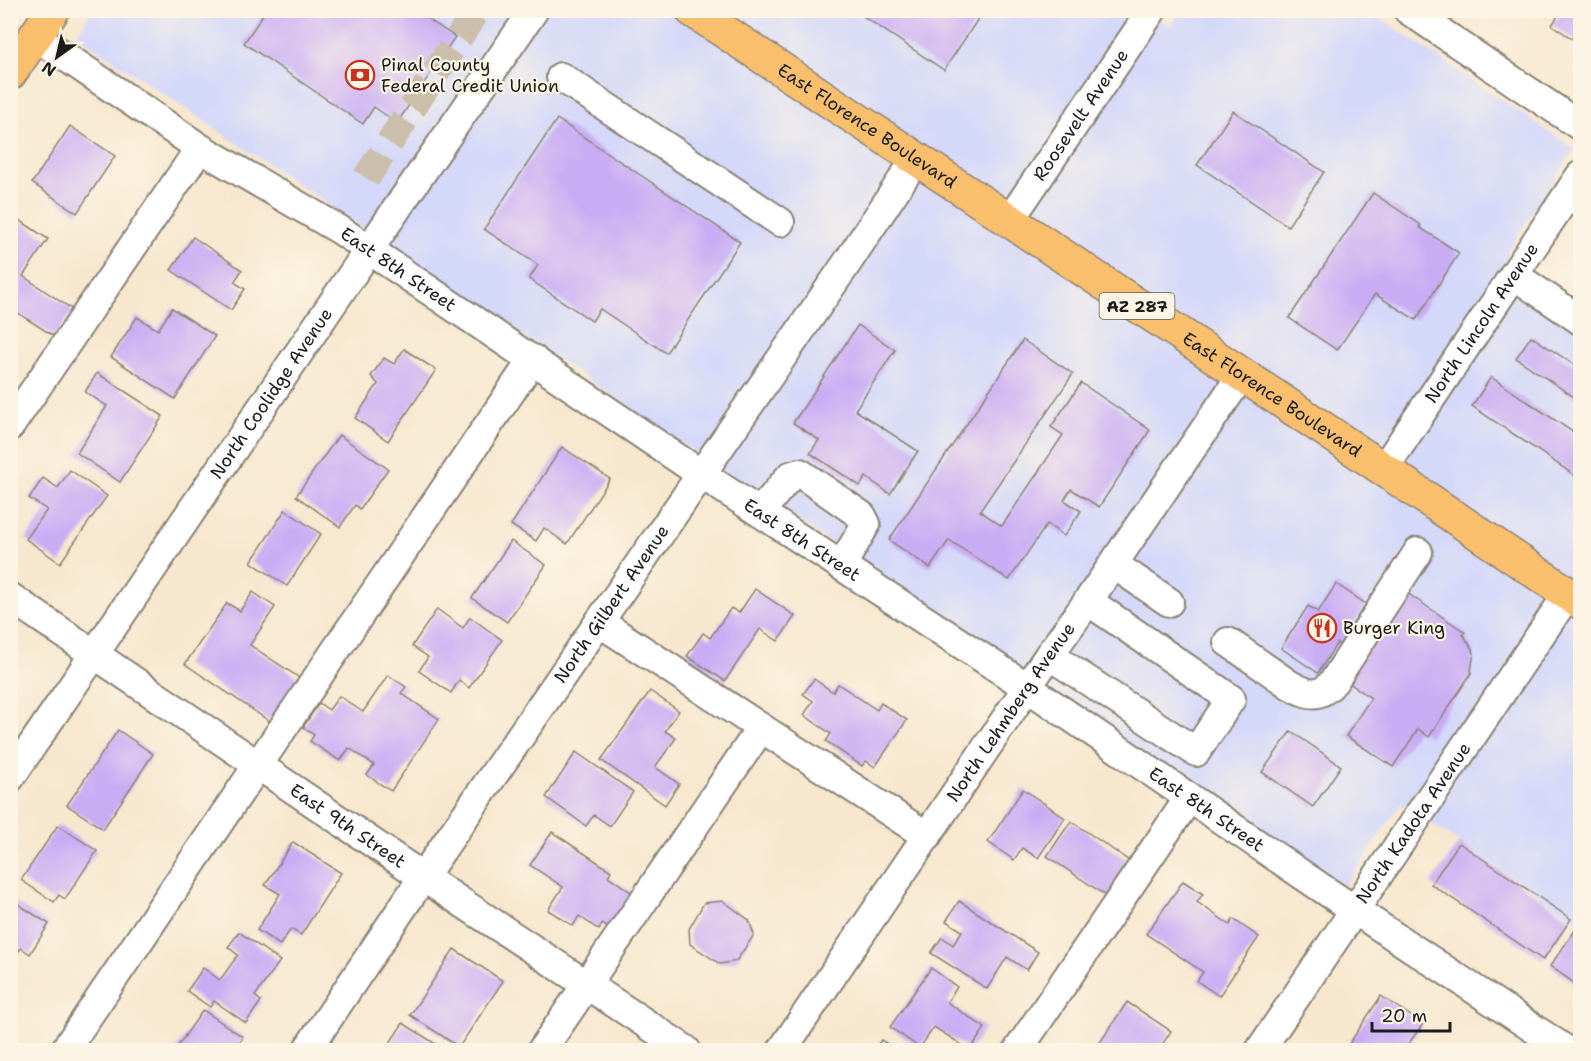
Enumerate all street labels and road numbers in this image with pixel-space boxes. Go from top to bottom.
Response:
street label: Roosevelt Avenue [1028,44,1134,186]
street label: East Florence Boulevard [773,58,961,194]
street label: East 8th Street [336,222,461,317]
street label: North Lincoln Avenue [1419,238,1544,408]
road number: AZ 287 [1100,293,1174,319]
street label: North Coolidge Avenue [205,303,338,484]
street label: East Florence Boulevard [1178,326,1366,463]
street label: East 8th Street [739,493,865,587]
street label: North Gilbert Avenue [548,520,675,688]
street label: North Lehmberg Avenue [941,618,1081,807]
street label: North Kadota Avenue [1350,738,1476,908]
street label: East 8th Street [1144,761,1269,857]
street label: East 9th Street [285,778,410,874]

